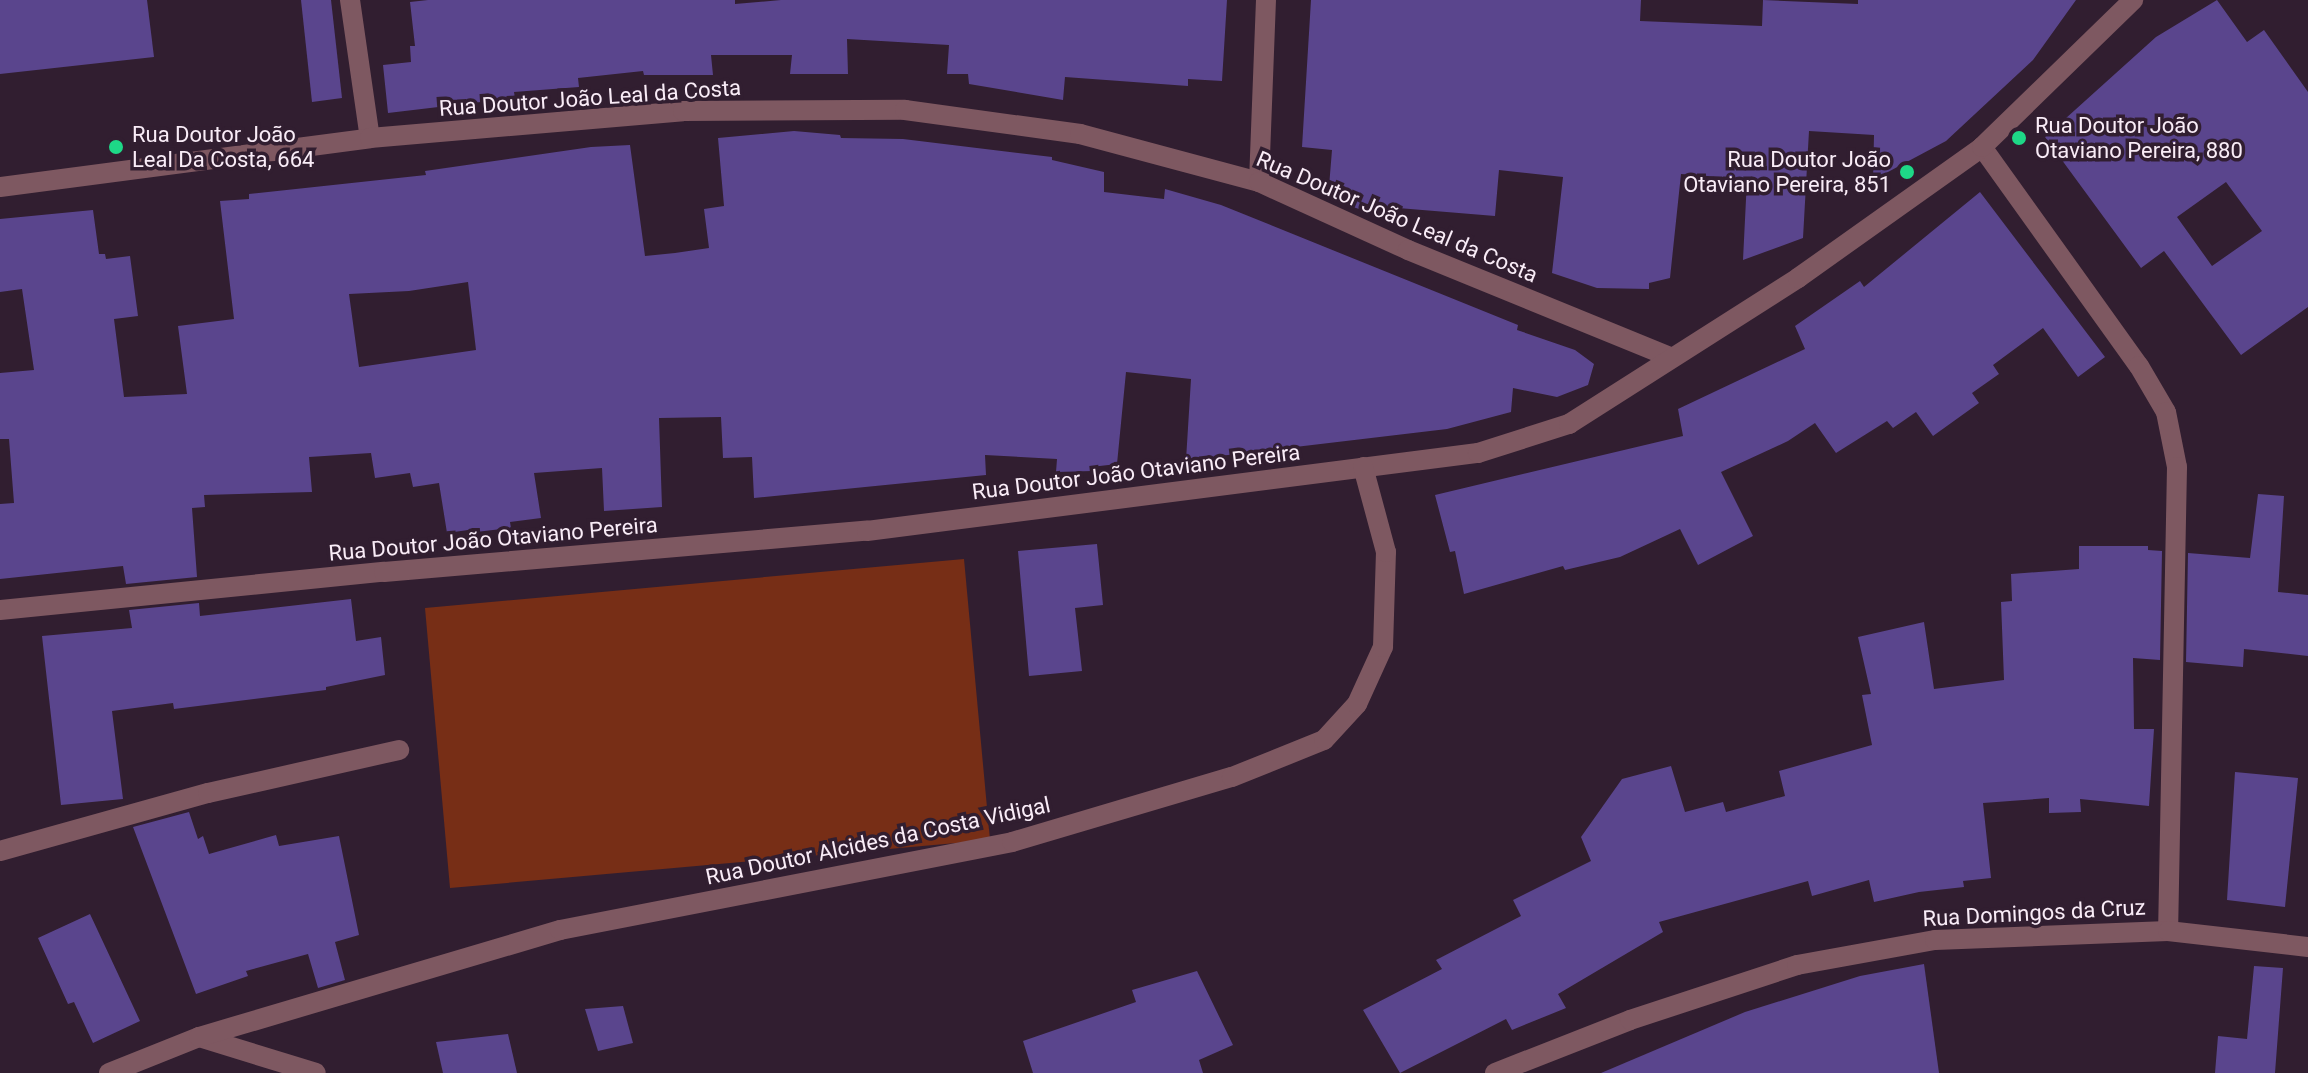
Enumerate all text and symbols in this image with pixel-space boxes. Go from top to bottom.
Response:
street label: Rua Doutor João Leal da Costa [438,74,742,122]
place label: Rua Doutor João Otaviano Pereira, 880 [2035,112,2243,164]
place label: Rua Doutor João Leal Da Costa, 664 [132,121,314,172]
marker: Rua Doutor João Otaviano Pereira, 880 [2010,129,2028,147]
marker: Rua Doutor João Leal Da Costa, 664 [107,138,125,156]
street label: Rua Doutor João Leal da Costa [1252,146,1542,288]
place label: Rua Doutor João Otaviano Pereira, 851 [1683,146,1891,198]
marker: Rua Doutor João Otaviano Pereira, 851 [1898,163,1916,181]
street label: Rua Doutor João Otaviano Pereira [970,439,1302,505]
street label: Rua Doutor João Otaviano Pereira [327,511,659,567]
street label: Rua Doutor Alcides da Costa Vidigal [703,792,1053,890]
street label: Rua Domingos da Cruz [1922,894,2146,932]

